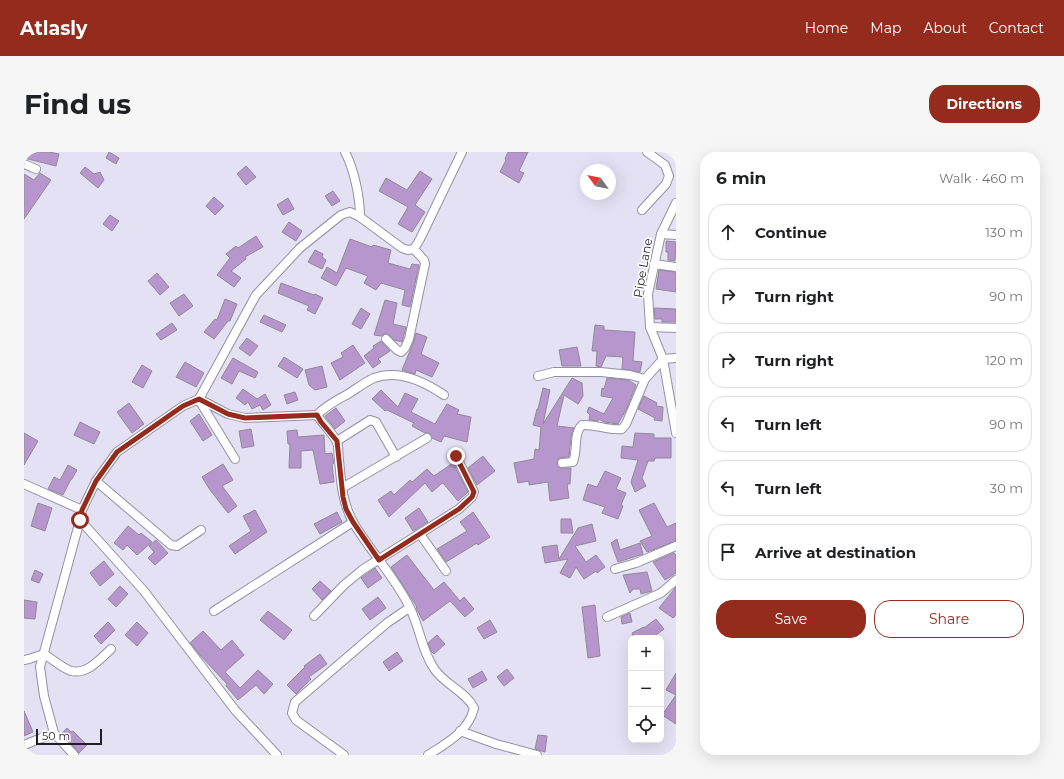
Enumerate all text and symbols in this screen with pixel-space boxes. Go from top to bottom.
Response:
text: Atlasly [20,17,87,40]
text: Home [805,19,848,37]
text: Map [870,19,901,37]
text: About [923,19,967,37]
text: Contact [989,19,1044,37]
button: Directions [929,85,1040,123]
text: Find us [24,87,131,121]
north arrow [580,164,616,200]
text: 6 min [716,168,766,188]
text: Walk · 460 m [939,170,1024,186]
icon: ahead [717,221,739,243]
text: Continue [755,223,827,242]
text: 130 m [985,224,1023,240]
street label: Pipe Lane [630,237,655,299]
icon: right [717,285,739,307]
text: Turn right [755,287,834,306]
text: 90 m [989,288,1023,304]
icon: right [717,349,739,371]
text: Turn right [755,351,834,370]
text: 120 m [985,352,1023,368]
icon: left [717,413,739,435]
text: Turn left [755,415,822,434]
text: 90 m [989,416,1023,432]
route end [447,447,465,465]
icon: left [717,477,739,499]
text: Turn left [755,479,822,498]
text: 30 m [990,480,1023,496]
route start [71,511,89,529]
icon: arrive [717,541,739,563]
text: Arrive at destination [755,543,916,562]
button: Save [716,600,866,638]
button: Share [874,600,1024,638]
map controls [628,635,664,743]
button: + [628,635,664,671]
button: − [628,671,664,707]
button: locate [628,707,664,743]
scale bar [36,727,102,746]
text: 50 m [42,729,70,743]

